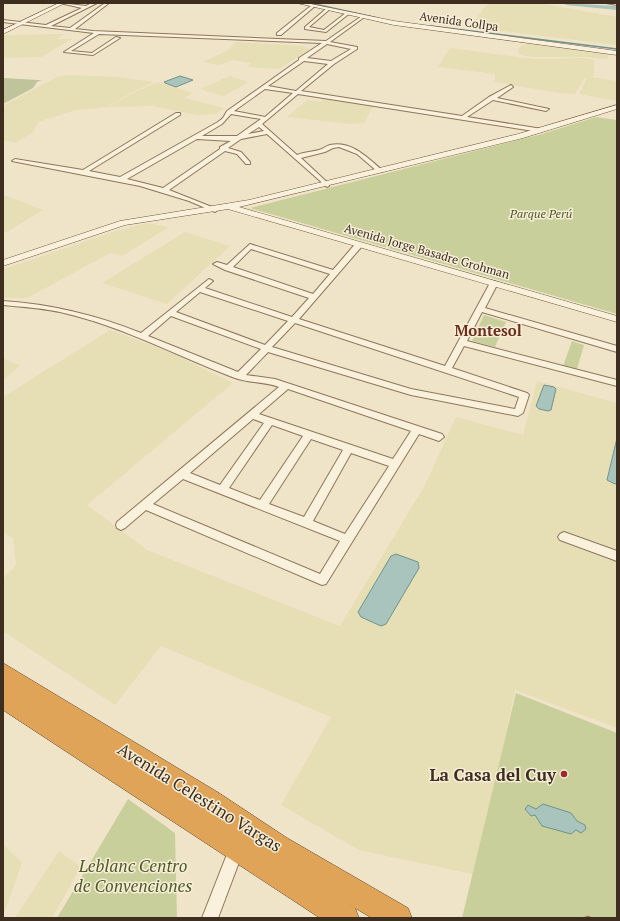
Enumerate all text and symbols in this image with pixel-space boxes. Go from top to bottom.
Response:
street label: Avenida Collpa [418,8,500,34]
park label: Parque Perú [509,206,572,221]
street label: Avenida Jorge Basadre Grohman [343,220,511,282]
district label: Montesol [454,320,522,340]
street label: Avenida Celestino Vargas [114,737,286,857]
place label: La Casa del Cuy [430,763,557,786]
marker: La Casa del Cuy [559,769,569,779]
park label: Leblanc Centro de Convenciones [74,854,192,897]

